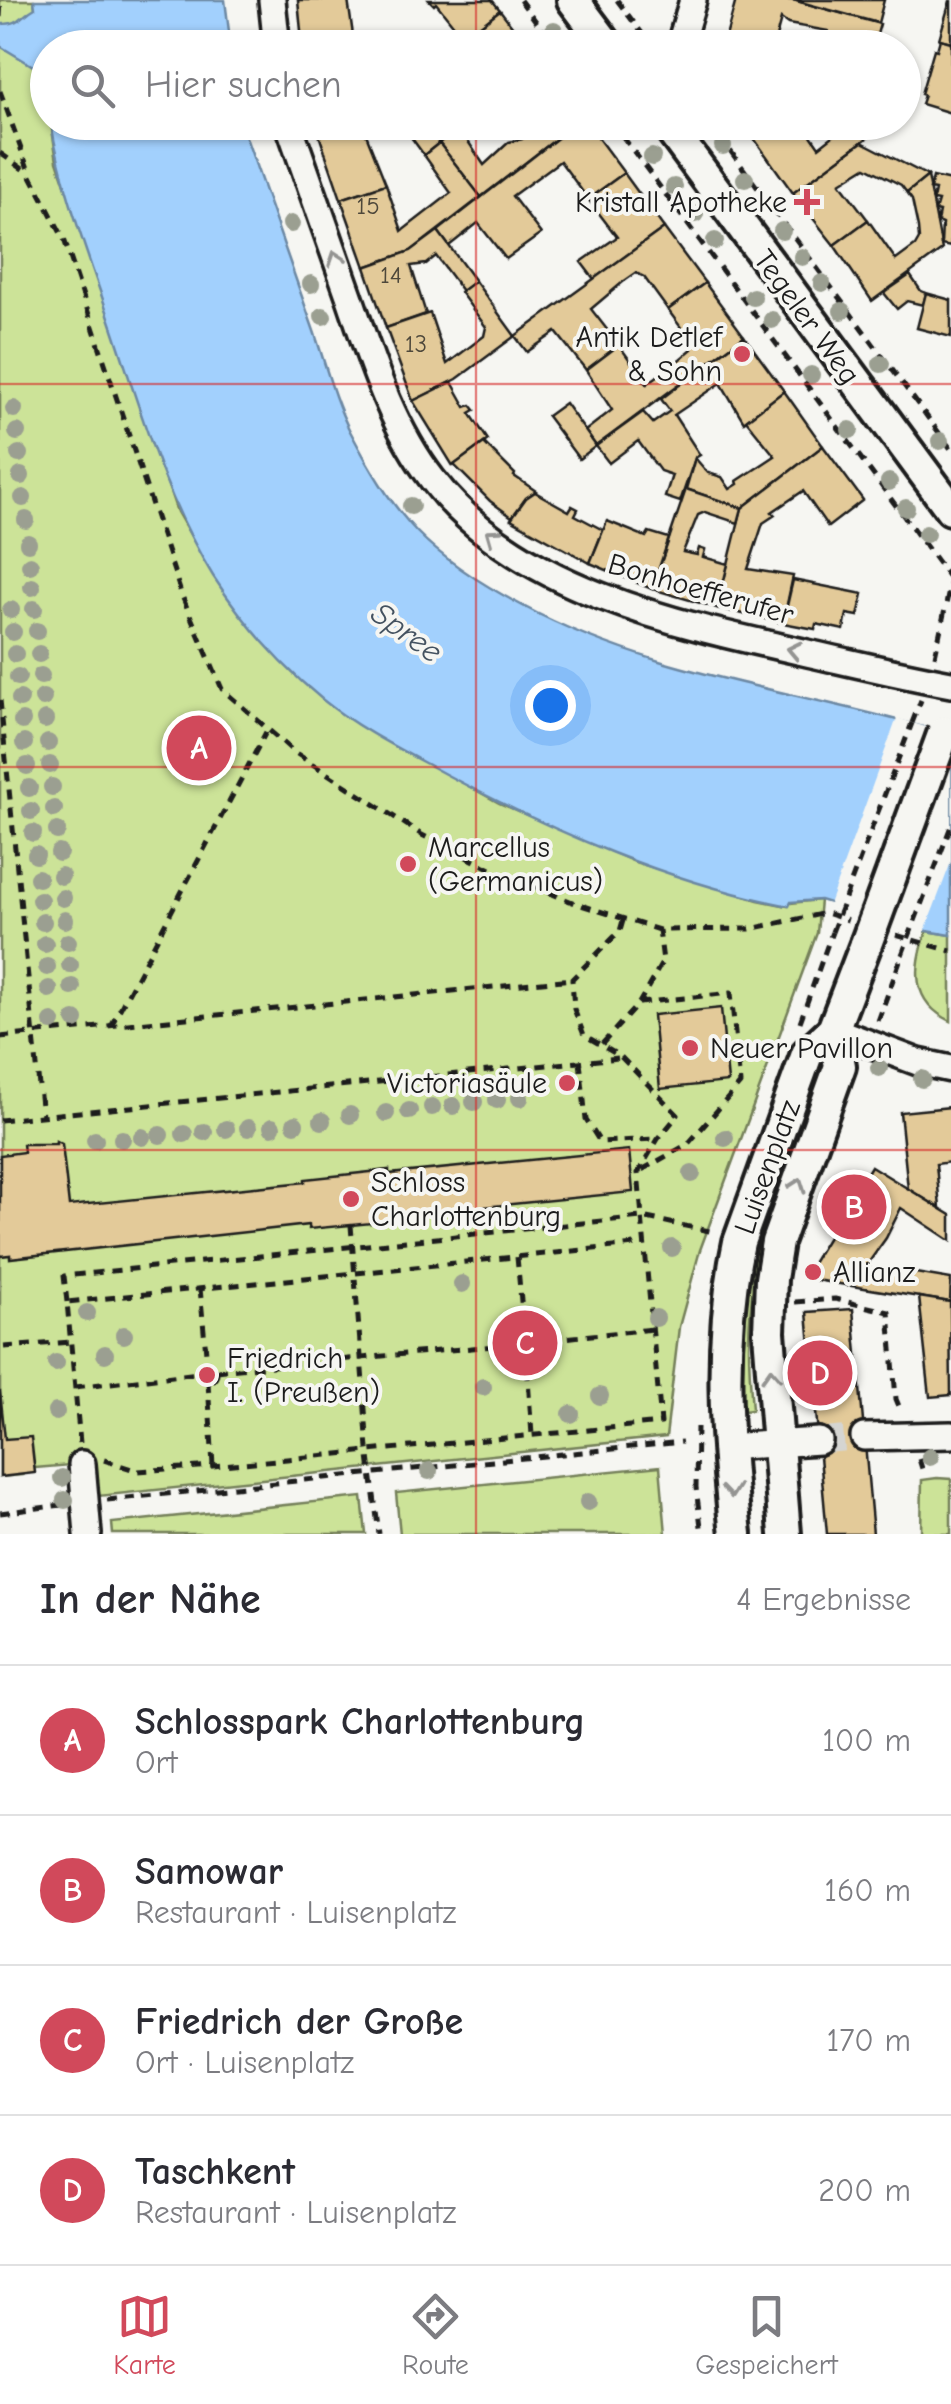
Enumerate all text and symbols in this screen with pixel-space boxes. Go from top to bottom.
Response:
search box [30,30,921,140]
icon: search [65,58,120,113]
text: Hier suchen [145,63,342,107]
place label: Kristall Apotheke [575,185,787,220]
house number: 15 [356,191,380,220]
marker: Kristall Apotheke [796,191,818,213]
street label: Tegeler Weg [746,243,867,391]
one-way arrow [327,251,347,268]
house number: 14 [380,260,402,289]
place label: Antik Detlef & Sohn [576,320,724,389]
house number: 13 [405,329,427,358]
marker: Antik Detlef & Sohn [731,343,753,365]
one-way arrow [485,529,504,548]
street label: Bonhoefferufer [604,546,798,633]
water label: Spree [364,594,449,670]
one-way arrow [786,641,803,662]
your location [525,680,576,731]
pin: A [166,710,232,786]
place label: Marcellus (Germanicus) [428,830,603,899]
marker: Marcellus (Germanicus) [397,853,419,875]
place label: Neuer Pavillon [710,1031,893,1066]
marker: Neuer Pavillon [679,1037,701,1059]
place label: Victoriasäule [387,1066,547,1101]
marker: Victoriasäule [556,1072,578,1094]
street label: Luisenplatz [727,1095,808,1239]
place label: Schloss Charlottenburg [371,1165,561,1234]
pin: B [822,1170,886,1244]
one-way arrow [786,1177,806,1194]
marker: Schloss Charlottenburg [340,1188,362,1210]
place label: Allianz [833,1255,915,1290]
marker: Allianz [802,1261,824,1283]
pin: C [492,1306,558,1380]
pin: D [788,1336,852,1410]
place label: Friedrich I. (Preußen) [227,1341,380,1410]
marker: Friedrich I. (Preußen) [196,1364,218,1386]
one-way arrow [761,1367,782,1383]
one-way arrow [720,1483,741,1499]
text: In der Nähe [40,1575,261,1624]
text: 4 Ergebnisse [736,1581,911,1618]
text: Schlosspark Charlottenburg [135,1700,585,1744]
text: A [64,1722,81,1759]
text: 100 m [822,1722,911,1759]
text: Ort [135,1744,177,1781]
text: Samowar [135,1850,283,1894]
text: B [63,1872,82,1909]
text: 160 m [824,1872,911,1909]
text: Restaurant · Luisenplatz [135,1894,456,1931]
text: Friedrich der Große [135,2000,463,2044]
text: C [63,2022,82,2059]
text: 170 m [827,2022,911,2059]
text: Ort · Luisenplatz [135,2044,354,2081]
text: Taschkent [135,2150,295,2194]
text: D [63,2172,82,2209]
text: 200 m [818,2172,911,2209]
text: Restaurant · Luisenplatz [135,2194,456,2231]
tab: Karte [113,2289,176,2381]
tab: Route [402,2289,469,2381]
tab: Gespeichert [695,2289,838,2381]

